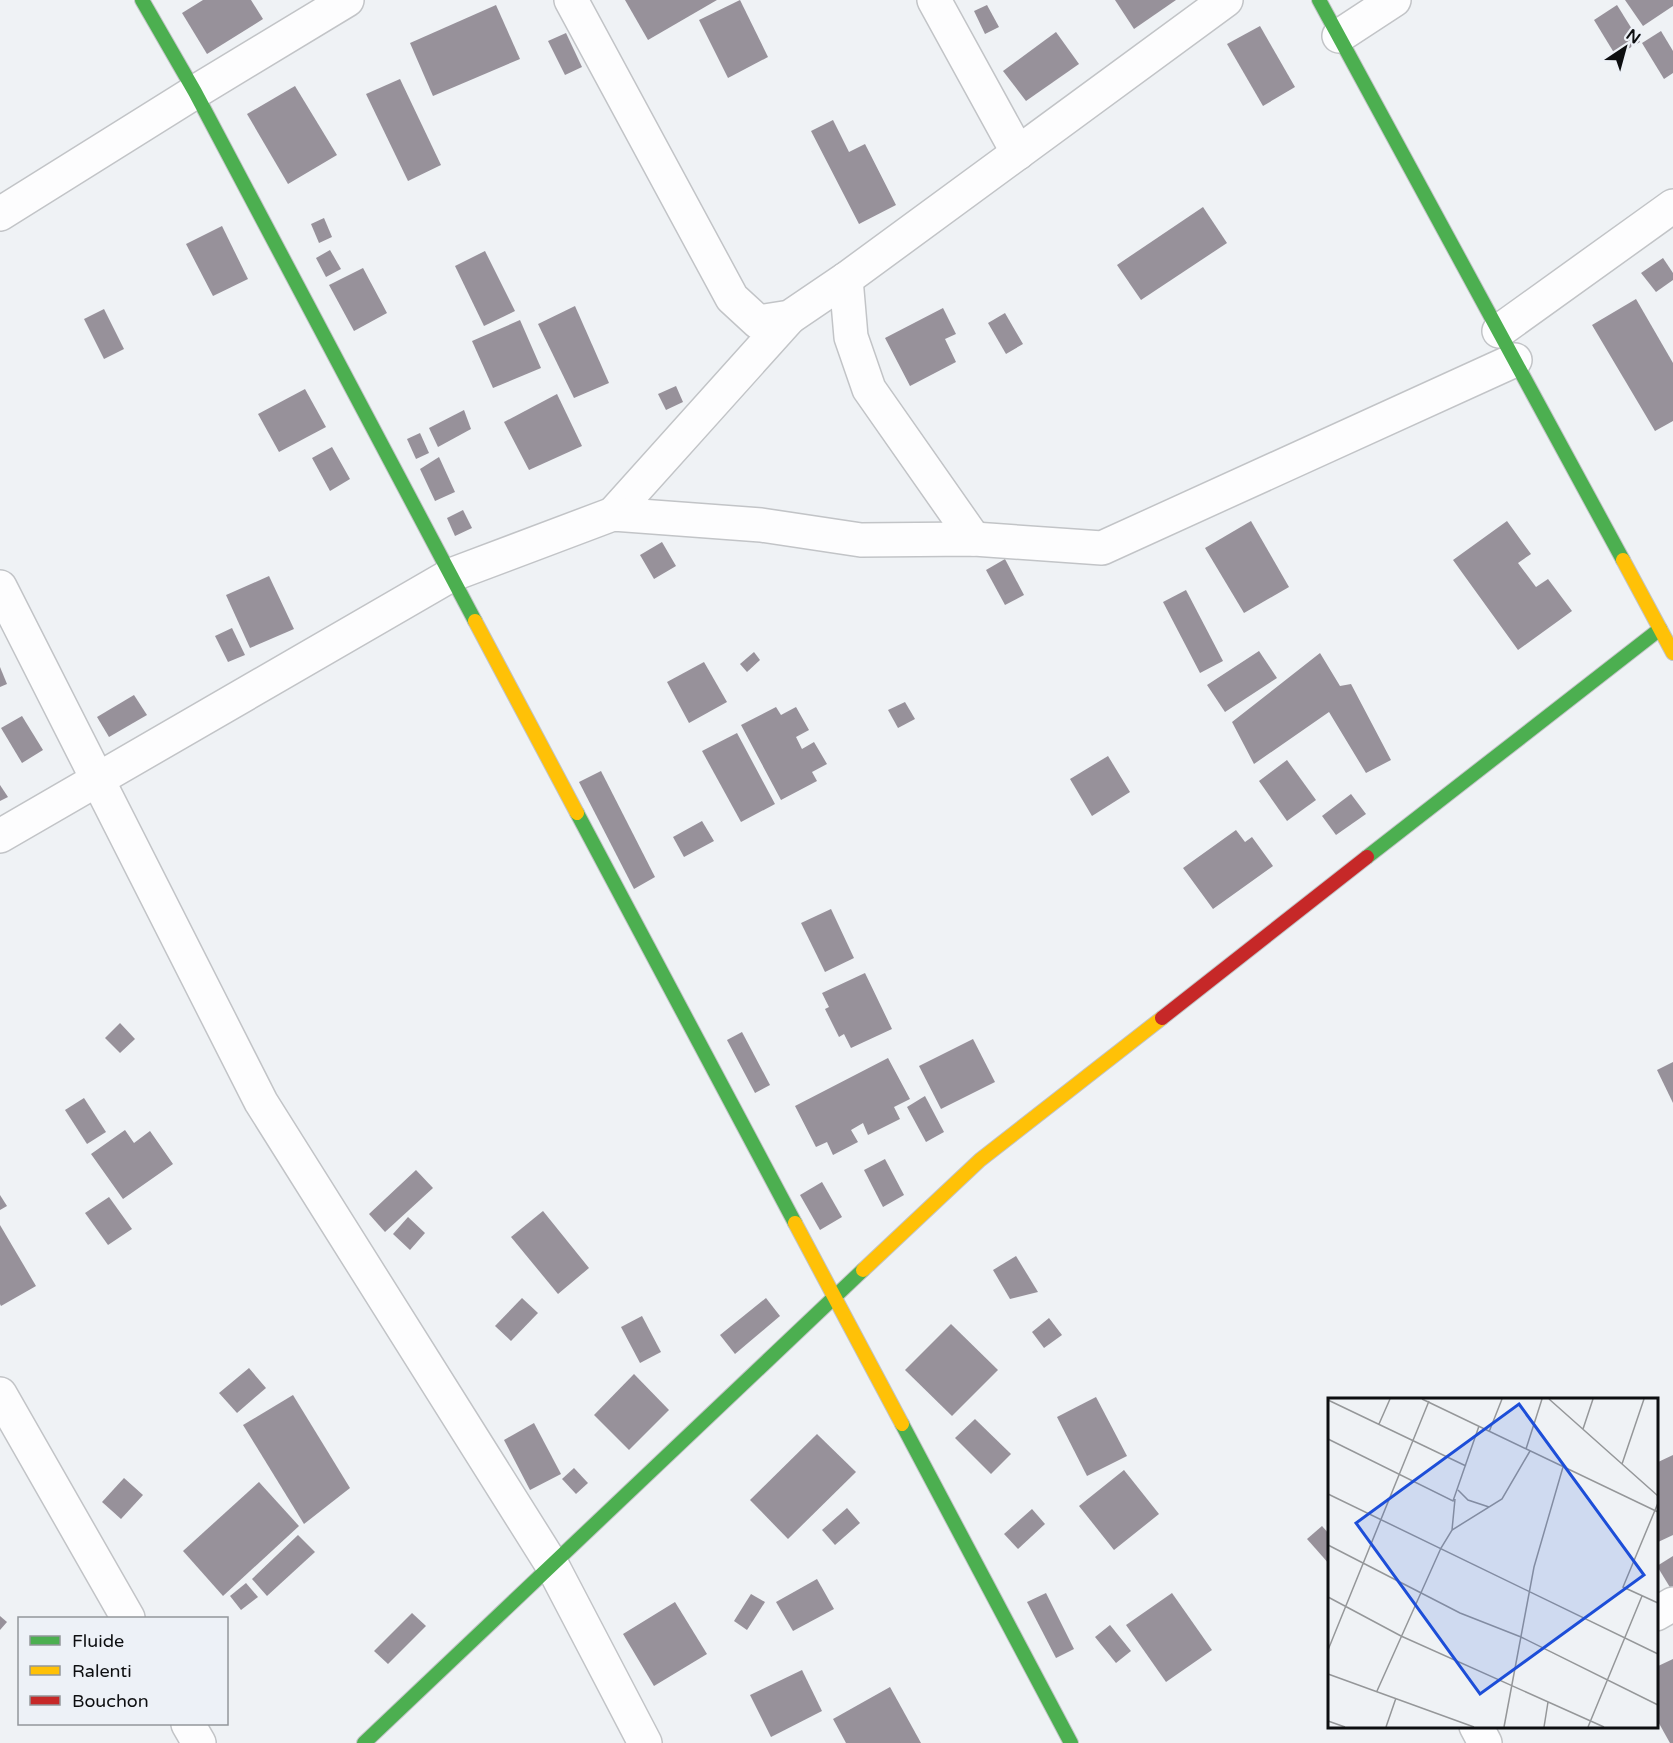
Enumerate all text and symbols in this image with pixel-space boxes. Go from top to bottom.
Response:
north arrow [1595,18,1655,78]
text: N [1622,25,1644,49]
inset map [1328,1398,1658,1728]
legend [18,1617,228,1725]
text: Fluide [72,1630,124,1652]
text: Ralenti [72,1660,132,1682]
text: Bouchon [72,1690,149,1712]

